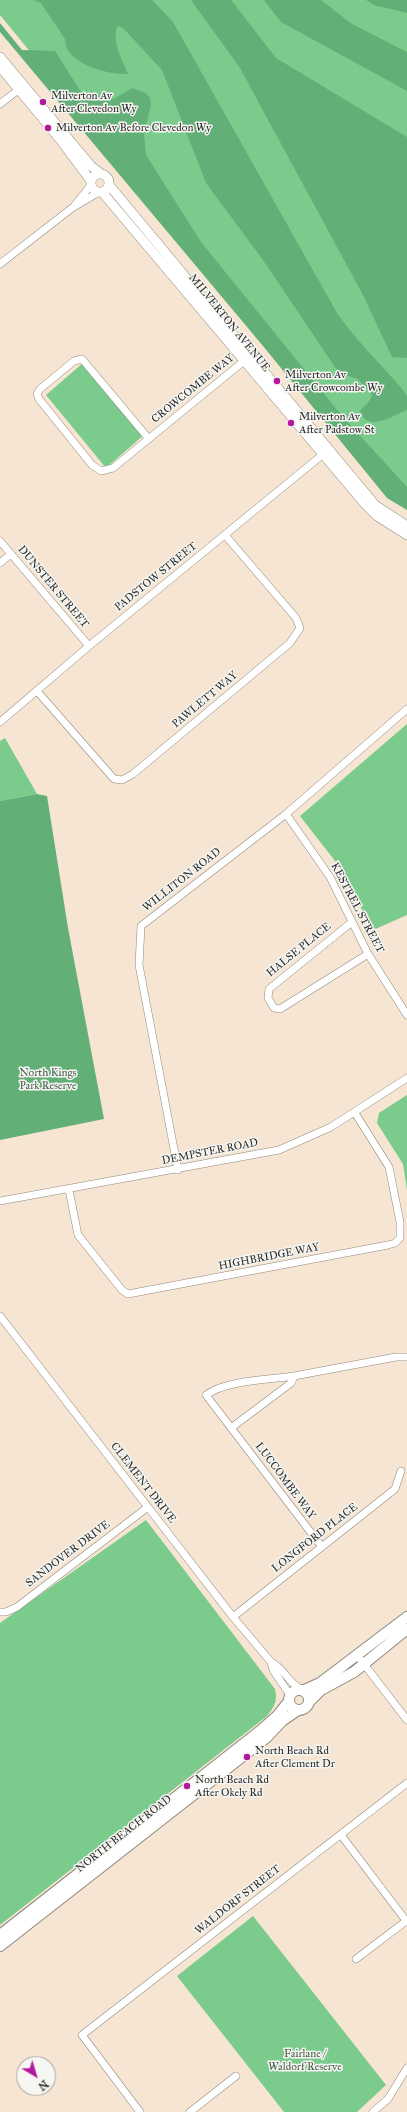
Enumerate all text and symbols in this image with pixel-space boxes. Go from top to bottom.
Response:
place label: Milverton Av After Clevedon Wy [51,89,137,115]
marker: Milverton Av After Clevedon Wy [38,97,48,107]
place label: Milverton Av Before Clevedon Wy [56,121,211,135]
marker: Milverton Av Before Clevedon Wy [43,123,53,133]
street label: MILVERTON AVENUE [186,272,272,374]
street label: CROWCOMBE WAY [149,352,237,426]
place label: Milverton Av After Crowcombe Wy [285,368,383,394]
marker: Milverton Av After Crowcombe Wy [272,376,282,386]
place label: Milverton Av After Padstow St [299,410,375,436]
marker: Milverton Av After Padstow St [286,418,296,428]
street label: PADSTOW STREET [112,540,200,614]
street label: DUNSTER STREET [15,543,91,631]
street label: PAWLETT WAY [170,669,240,731]
street label: WILLITON ROAD [140,845,224,915]
street label: KESTREL STREET [328,861,386,955]
street label: HALSE PLACE [264,920,334,980]
park label: North Kings Park Reserve [19,1066,77,1092]
street label: DEMPSTER ROAD [161,1136,259,1168]
street label: HIGHBRIDGE WAY [217,1241,321,1273]
street label: CLEMENT DRIVE [107,1440,179,1526]
street label: LUCCOMBE WAY [252,1440,318,1522]
street label: LONGFORD PLACE [270,1500,360,1576]
street label: SANDOVER DRIVE [23,1518,113,1590]
place label: North Beach Rd After Clement Dr [255,1744,335,1770]
marker: North Beach Rd After Clement Dr [242,1752,252,1762]
place label: North Beach Rd After Okely Rd [195,1773,269,1799]
marker: North Beach Rd After Okely Rd [182,1781,192,1791]
street label: NORTH BEACH ROAD [73,1792,175,1876]
street label: WALDORF STREET [193,1863,283,1937]
park label: Fairlane / Waldorf Reserve [268,2047,342,2073]
north arrow [16,2056,56,2096]
text: N [35,2077,51,2093]

